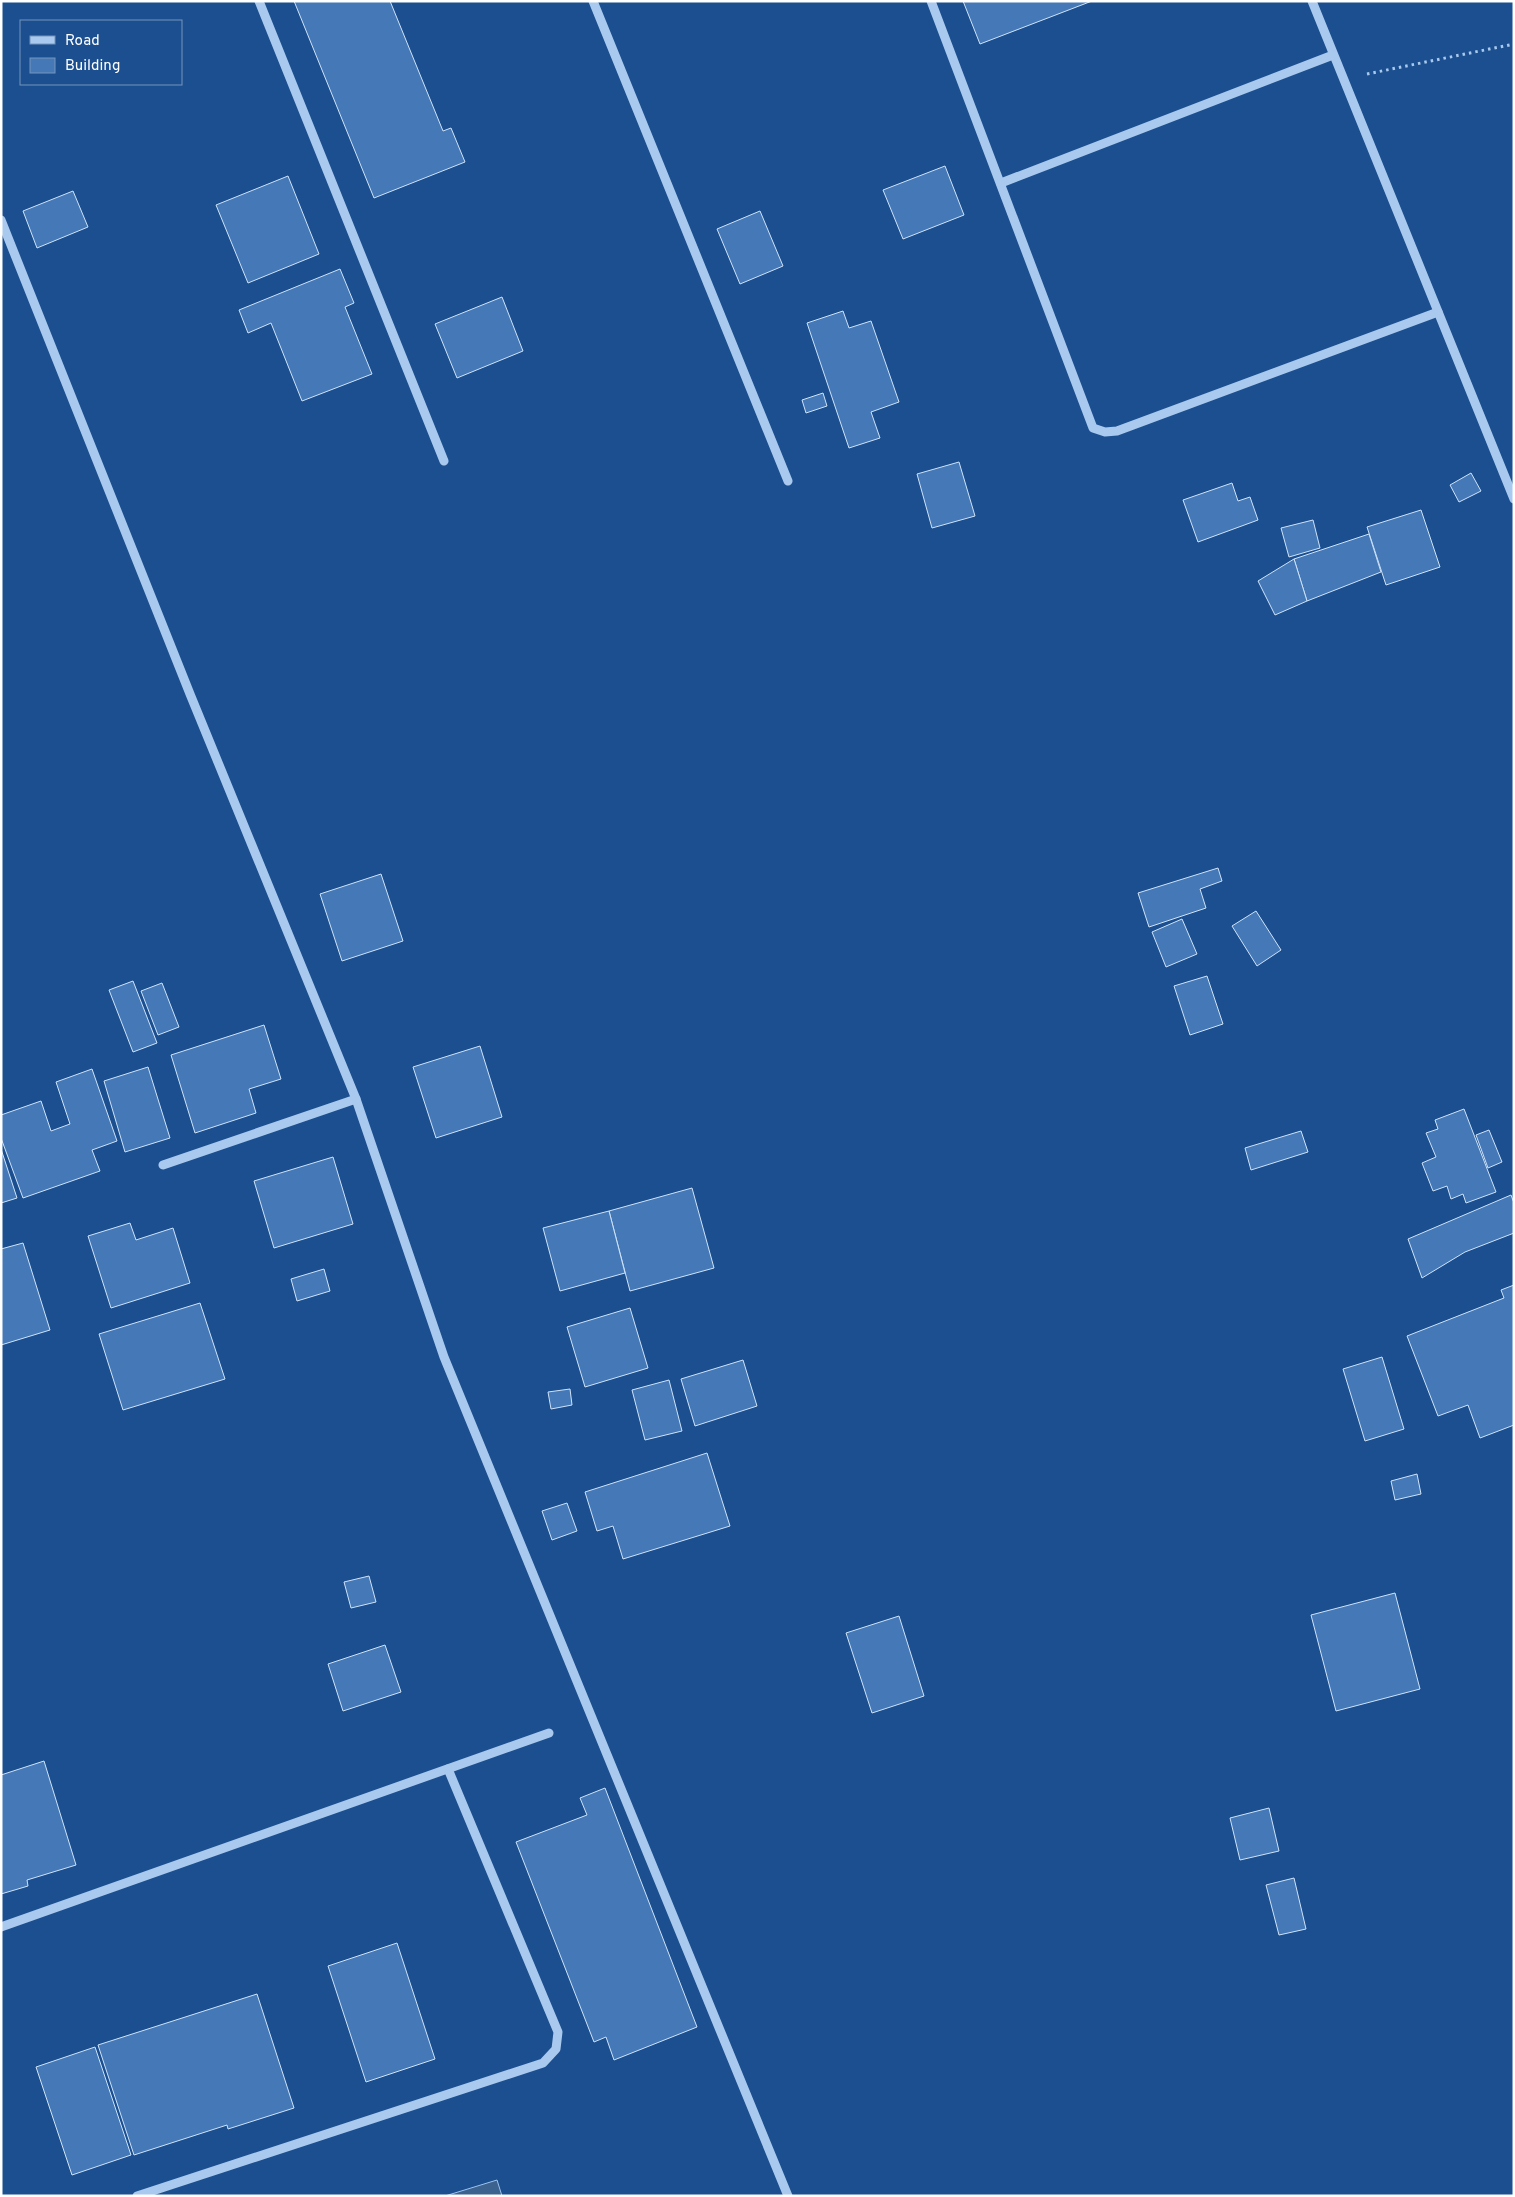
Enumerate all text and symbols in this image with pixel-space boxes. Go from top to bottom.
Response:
legend [20,20,182,85]
text: Road [65,32,100,51]
text: Building [65,57,120,76]

